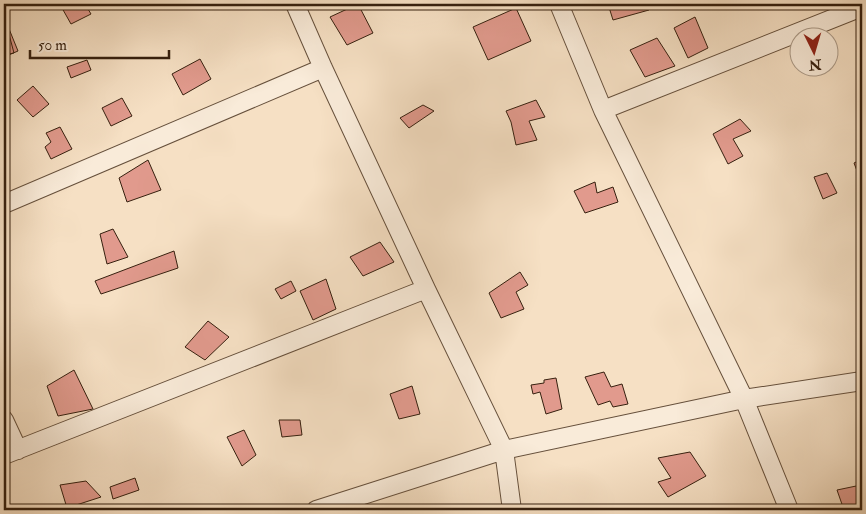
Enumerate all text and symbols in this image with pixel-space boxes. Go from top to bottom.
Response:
scale bar [30,28,169,60]
north arrow [788,28,838,78]
text: 50 m [38,36,67,55]
text: N [808,55,823,74]

